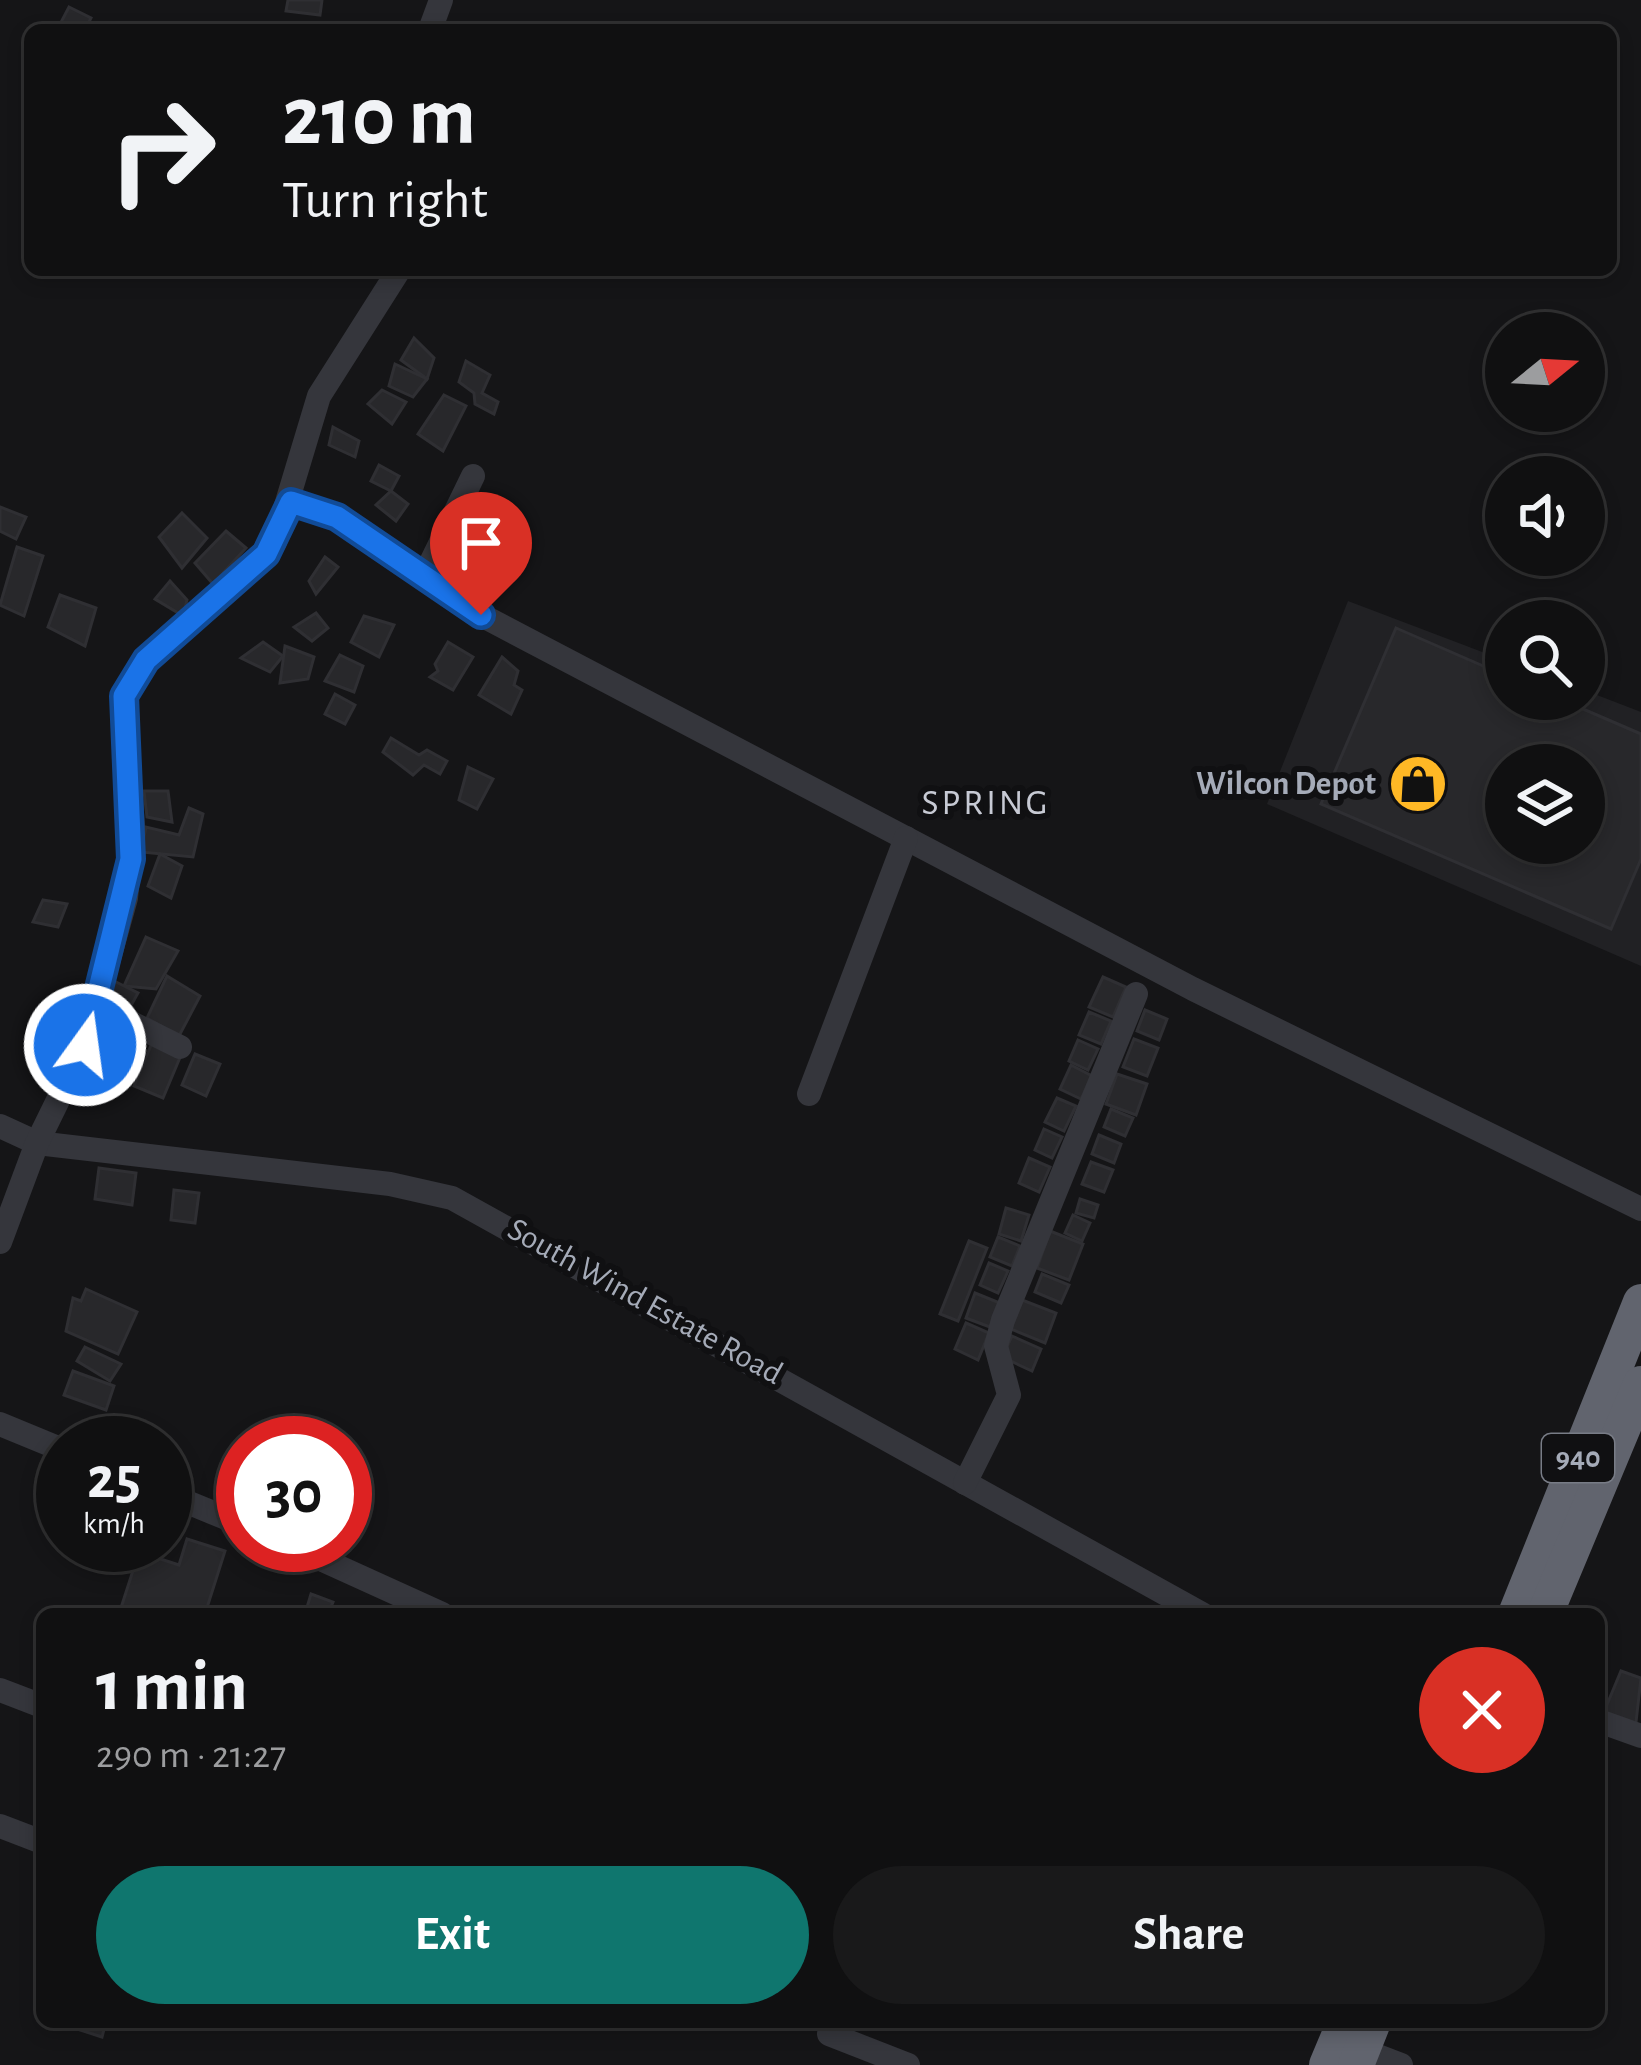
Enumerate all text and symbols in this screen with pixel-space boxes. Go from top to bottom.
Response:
icon: right [84,72,240,228]
text: 210 m [282,76,476,160]
text: Turn right [282,174,488,228]
north arrow [1485,312,1605,432]
map controls [1485,312,1605,864]
button: sound [1485,456,1605,576]
pin [430,492,532,615]
icon: arrive [448,510,514,576]
button: search [1485,600,1605,720]
button: layers [1485,744,1605,864]
shop icon: Wilcon Depot [1387,753,1449,815]
place label: Wilcon Depot [1196,768,1376,801]
district label: SPRING [922,785,1050,821]
position arrow [22,982,148,1108]
street label: South Wind Estate Road [502,1213,788,1391]
speed limit sign: 30 [216,1416,372,1572]
road number: 940 [1542,1434,1614,1482]
text: 25 [87,1449,141,1509]
text: km/h [83,1509,145,1539]
button: close [1419,1647,1545,1773]
text: 1 min [96,1651,248,1723]
text: 290 m · 21:27 [96,1736,286,1775]
button: Exit [96,1866,809,2004]
button: Share [833,1866,1545,2004]

